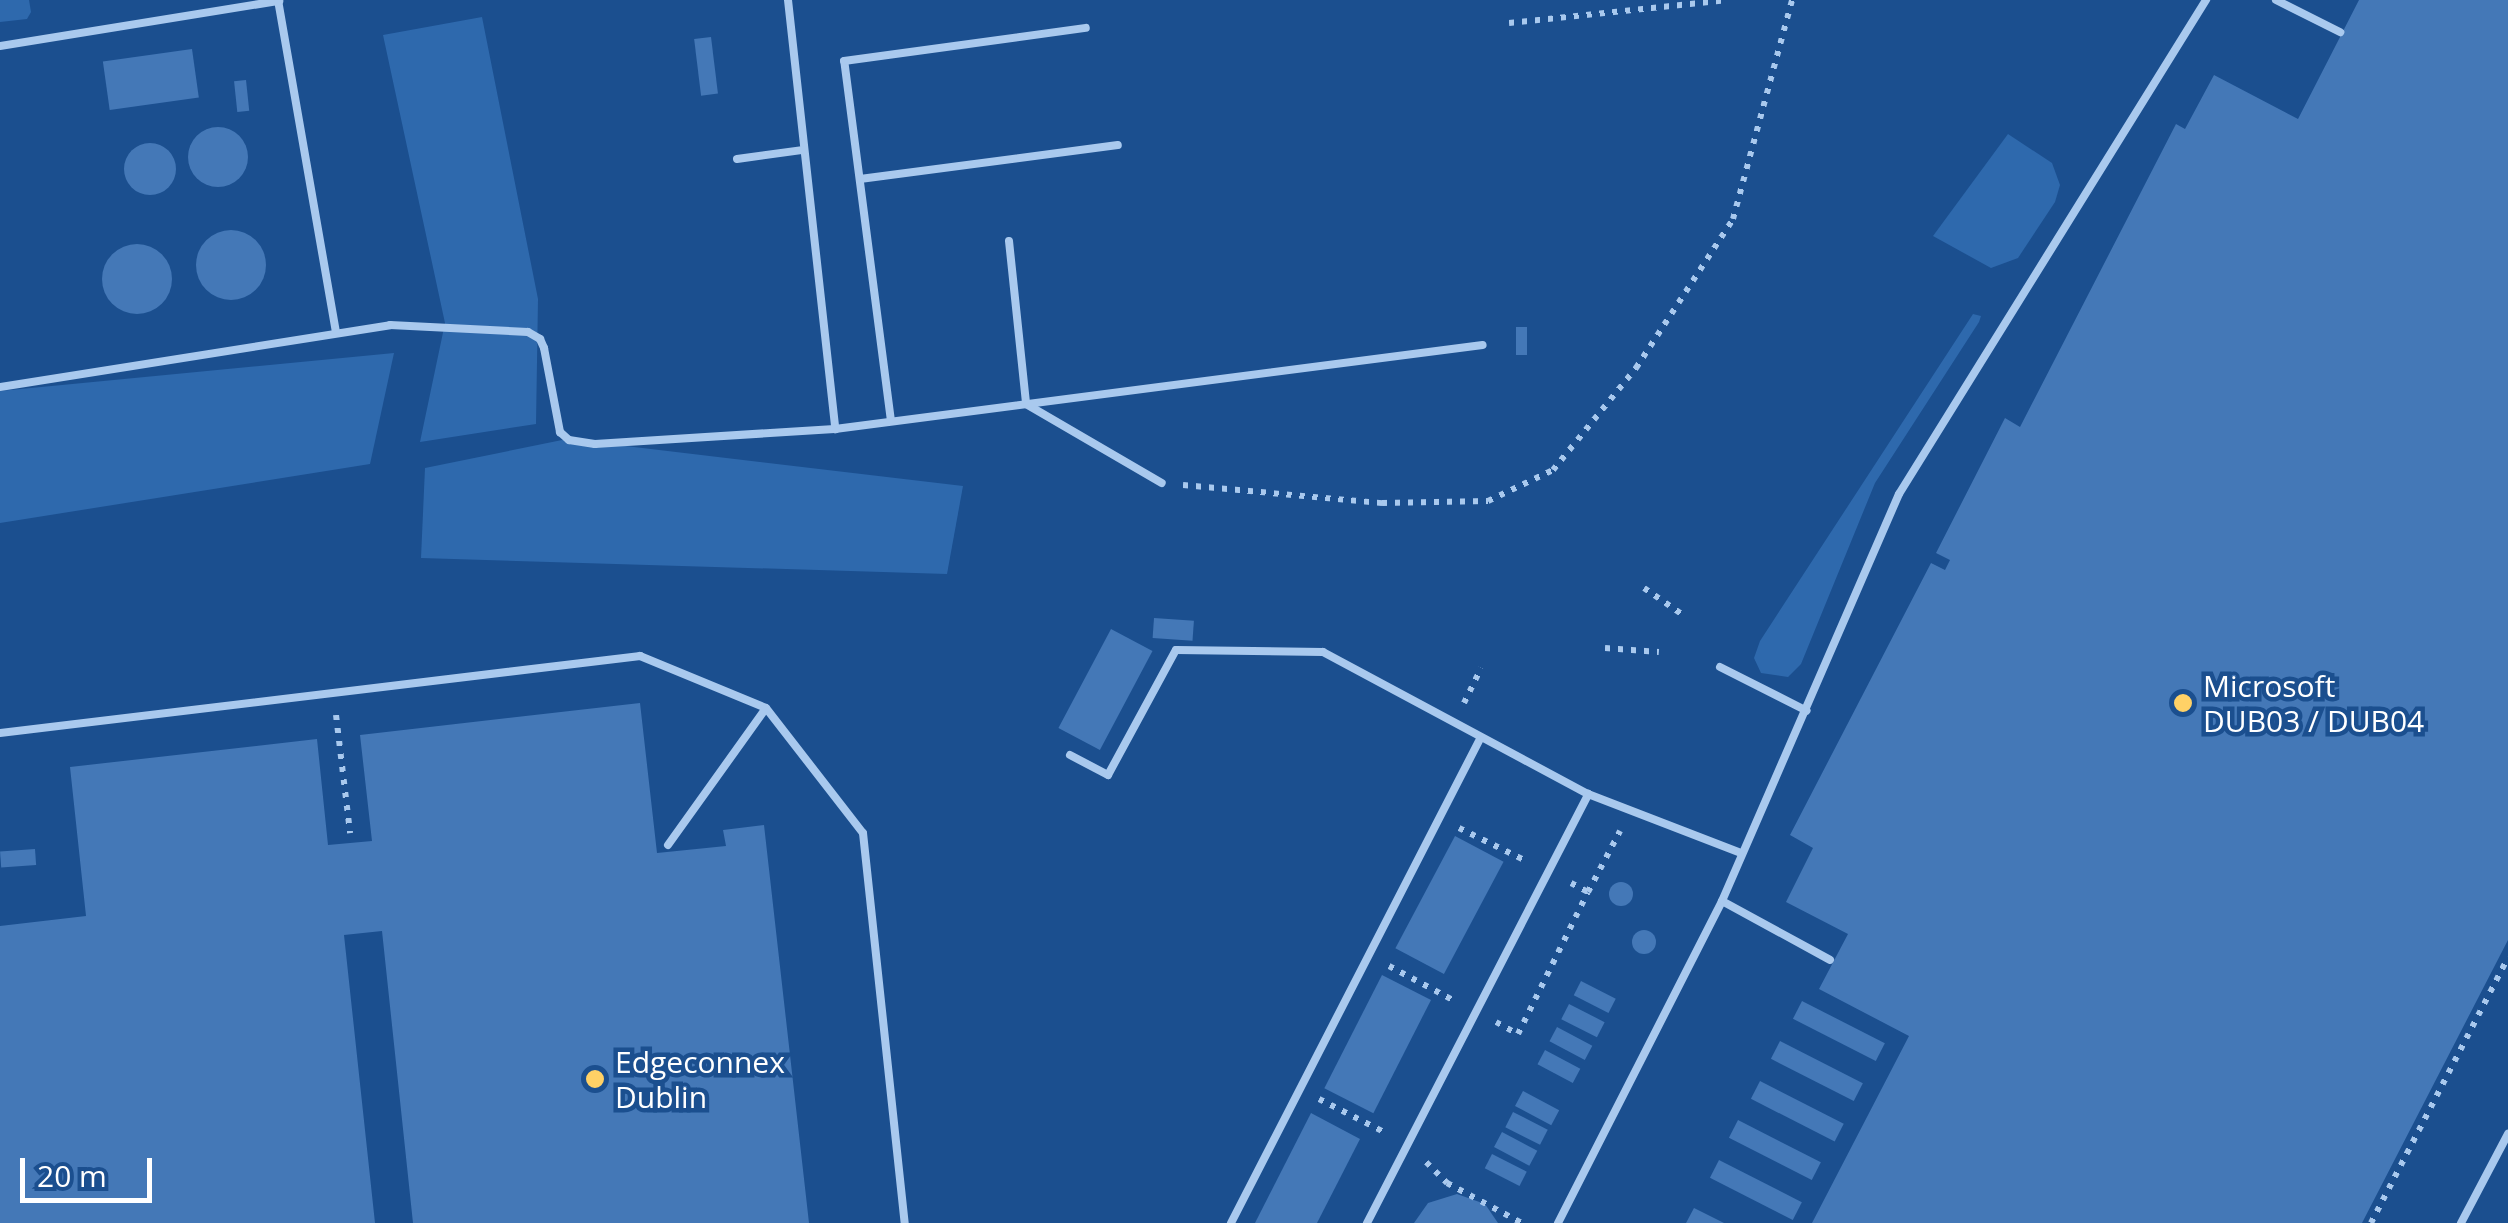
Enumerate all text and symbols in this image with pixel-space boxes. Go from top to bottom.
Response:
place label: Microsoft DUB03 / DUB04 [2203,668,2424,738]
marker: Microsoft DUB03 / DUB04 [2172,692,2194,714]
place label: Edgeconnex Dublin [615,1044,785,1114]
marker: Edgeconnex Dublin [584,1068,606,1090]
scale bar [25,1138,158,1200]
text: 20 m [37,1155,107,1196]

